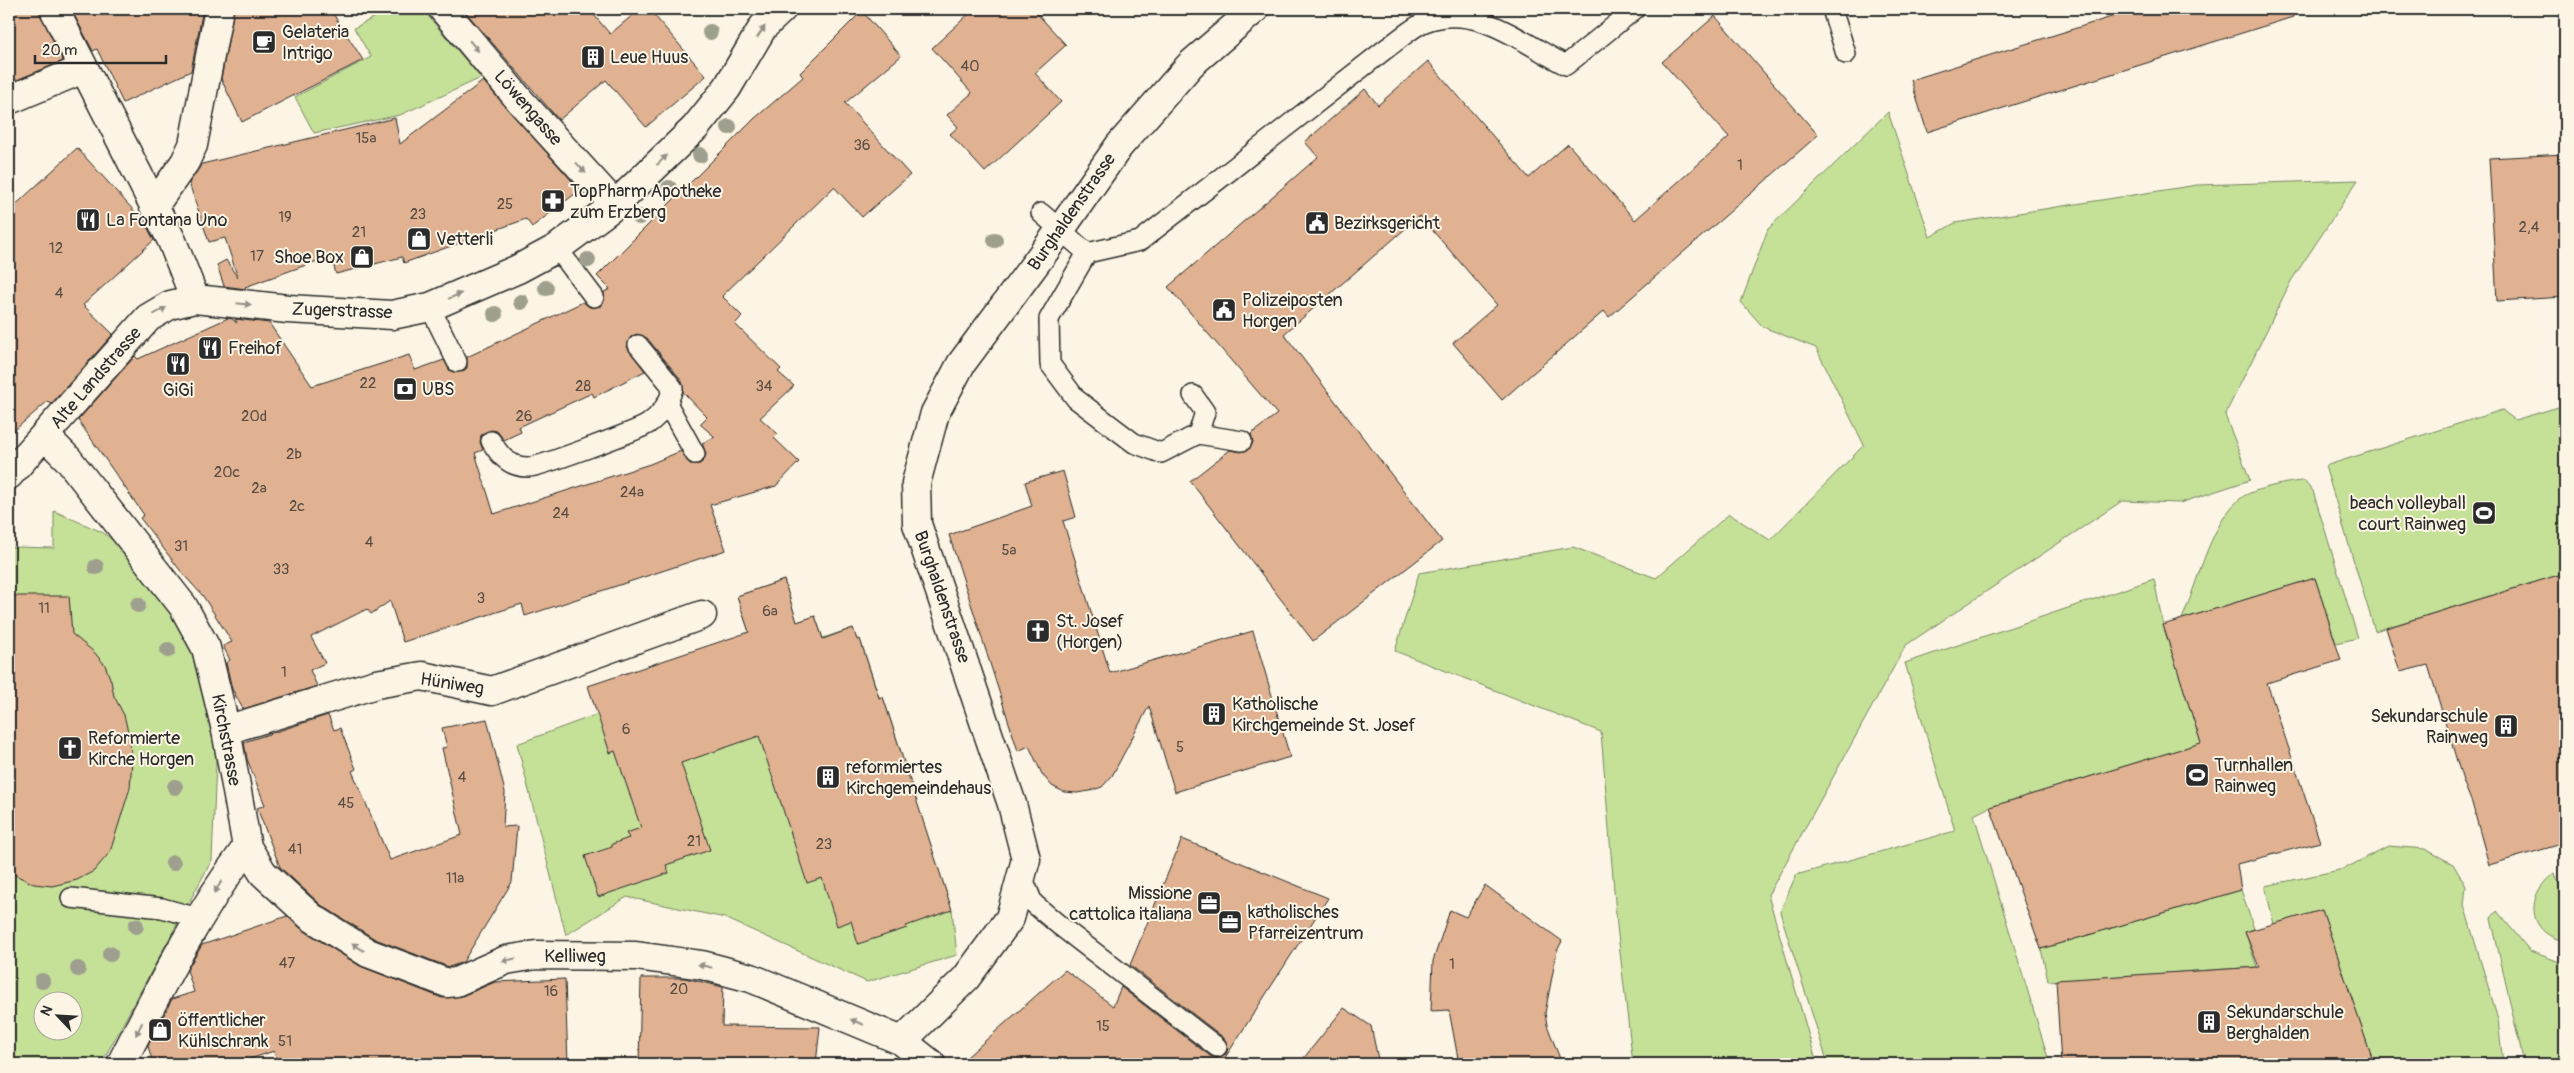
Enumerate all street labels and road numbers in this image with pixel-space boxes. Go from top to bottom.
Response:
street label: Löwengasse [489,65,567,151]
street label: Burghaldenstrasse [1023,149,1121,275]
street label: Zugerstrasse [291,298,393,324]
street label: Alte Landstrasse [45,322,147,434]
street label: Burghaldenstrasse [909,528,975,666]
street label: Hüniweg [418,668,486,700]
street label: Kirchstrasse [206,692,246,788]
street label: Kelliweg [544,945,606,968]

